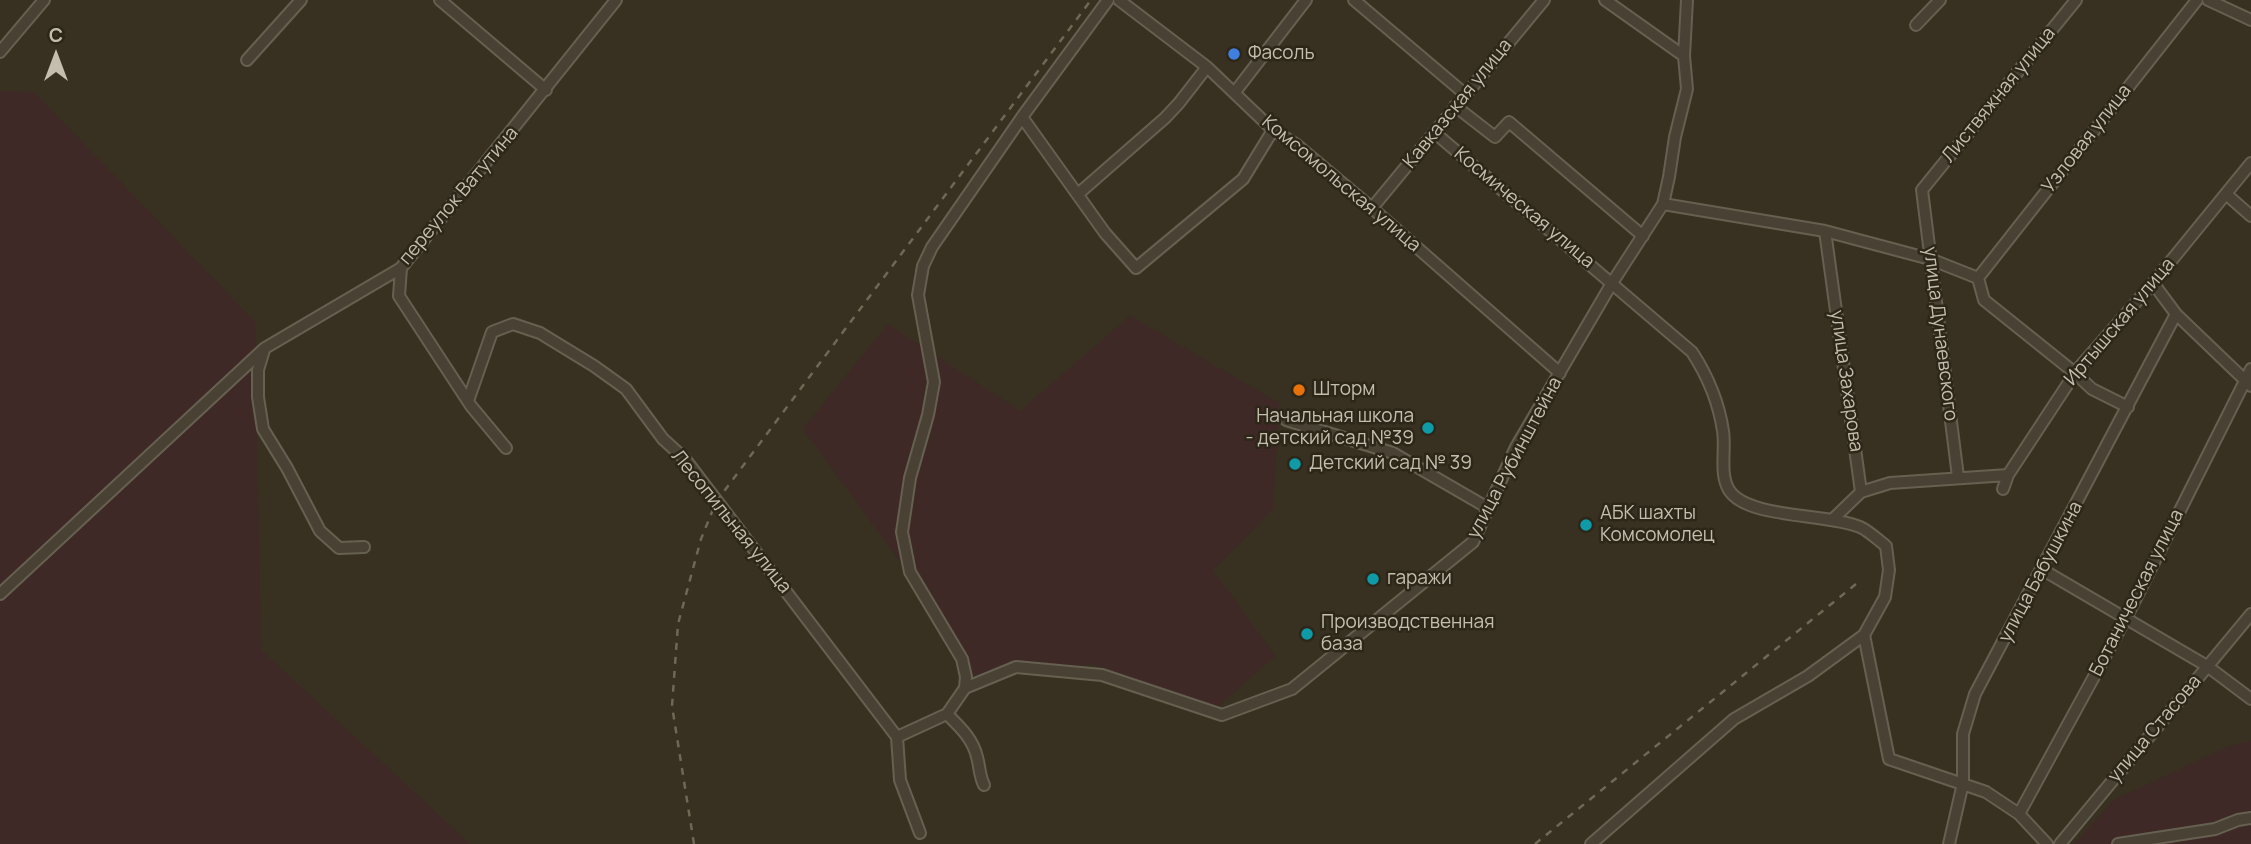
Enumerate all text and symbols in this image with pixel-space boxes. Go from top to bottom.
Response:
north arrow [21,21,91,91]
text: С [49,22,63,48]
street label: Листвяжная улица [1937,23,2061,167]
street label: Кавказская улица [1399,35,1517,173]
place label: Фасоль [1248,43,1315,65]
marker: Фасоль [1226,46,1242,62]
street label: Узловая улица [2037,80,2137,198]
street label: Комсомольская улица [1257,111,1425,257]
street label: переулок Ватутина [395,122,523,270]
street label: Космическая улица [1449,143,1599,273]
street label: улица Дунаевского [1918,246,1962,422]
street label: Иртышская улица [2060,254,2180,390]
street label: улица Захарова [1825,309,1867,453]
street label: улица Рубинштейна [1463,373,1567,543]
place label: Шторм [1313,379,1375,401]
marker: Шторм [1291,382,1307,398]
place label: Начальная школа - детский сад №39 [1246,406,1414,450]
marker: Начальная школа - детский сад №39 [1420,420,1436,436]
street label: Лесопильная улица [666,446,796,598]
place label: Детский сад № 39 [1309,453,1472,475]
marker: Детский сад № 39 [1287,456,1303,472]
street label: улица Бабушкина [1994,497,2088,647]
place label: АБК шахты Комсомолец [1600,503,1715,547]
street label: Ботаническая улица [2085,506,2189,680]
marker: АБК шахты Комсомолец [1578,517,1594,533]
place label: гаражи [1387,568,1452,590]
marker: гаражи [1365,571,1381,587]
place label: Производственная база [1321,612,1495,656]
marker: Производственная база [1299,626,1315,642]
street label: улица Стасова [2104,671,2206,787]

